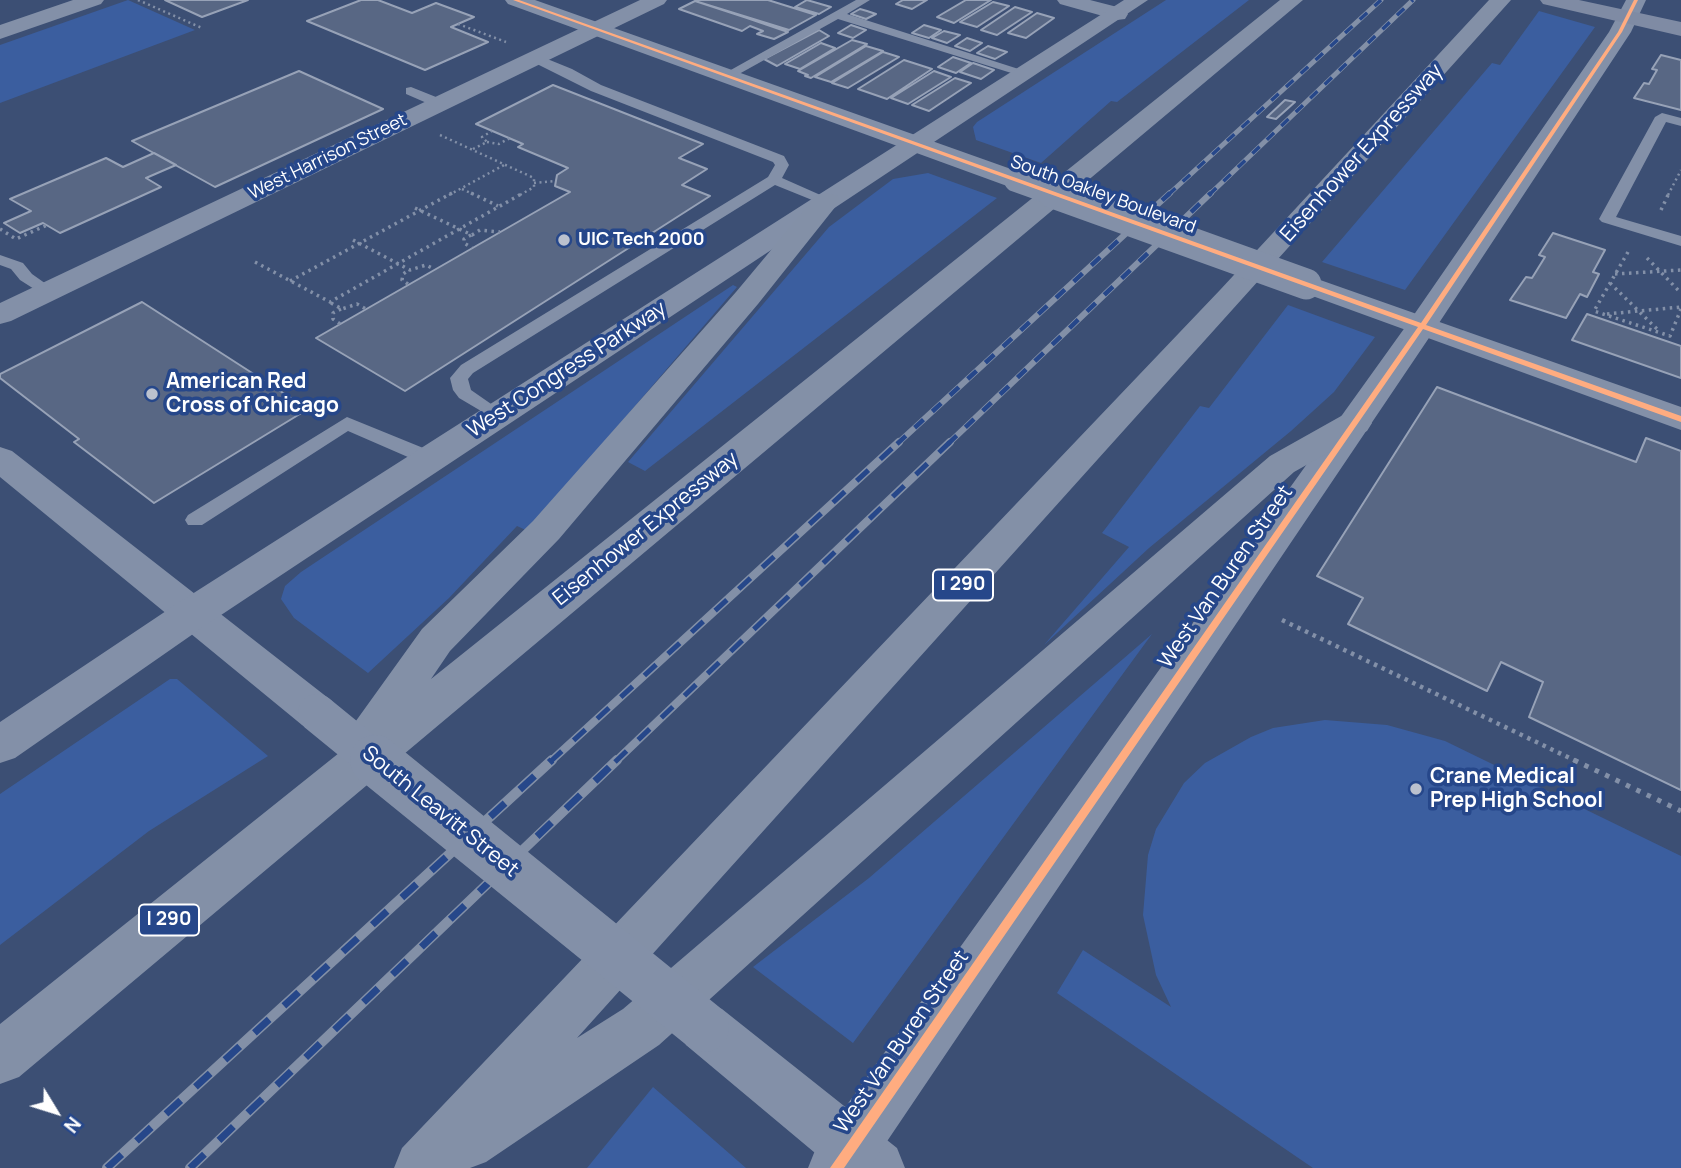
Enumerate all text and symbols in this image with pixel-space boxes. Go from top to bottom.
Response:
street label: Eisenhower Expressway [1275,59,1449,247]
street label: West Harrison Street [245,109,411,205]
street label: South Oakley Boulevard [1007,151,1199,239]
place label: UIC Tech 2000 [578,229,705,251]
marker: UIC Tech 2000 [556,232,572,248]
street label: West Congress Parkway [463,296,671,444]
place label: American Red Cross of Chicago [166,369,339,419]
marker: American Red Cross of Chicago [144,386,160,402]
street label: Eisenhower Expressway [548,447,744,611]
street label: West Van Buren Street [1153,481,1299,673]
road number: I 290 [933,570,993,600]
street label: South Leavitt Street [357,741,523,883]
place label: Crane Medical Prep High School [1430,764,1603,814]
marker: Crane Medical Prep High School [1408,781,1424,797]
road number: I 290 [139,904,199,936]
street label: West Van Buren Street [829,946,975,1138]
north arrow [21,1077,91,1147]
text: N [58,1112,87,1138]

